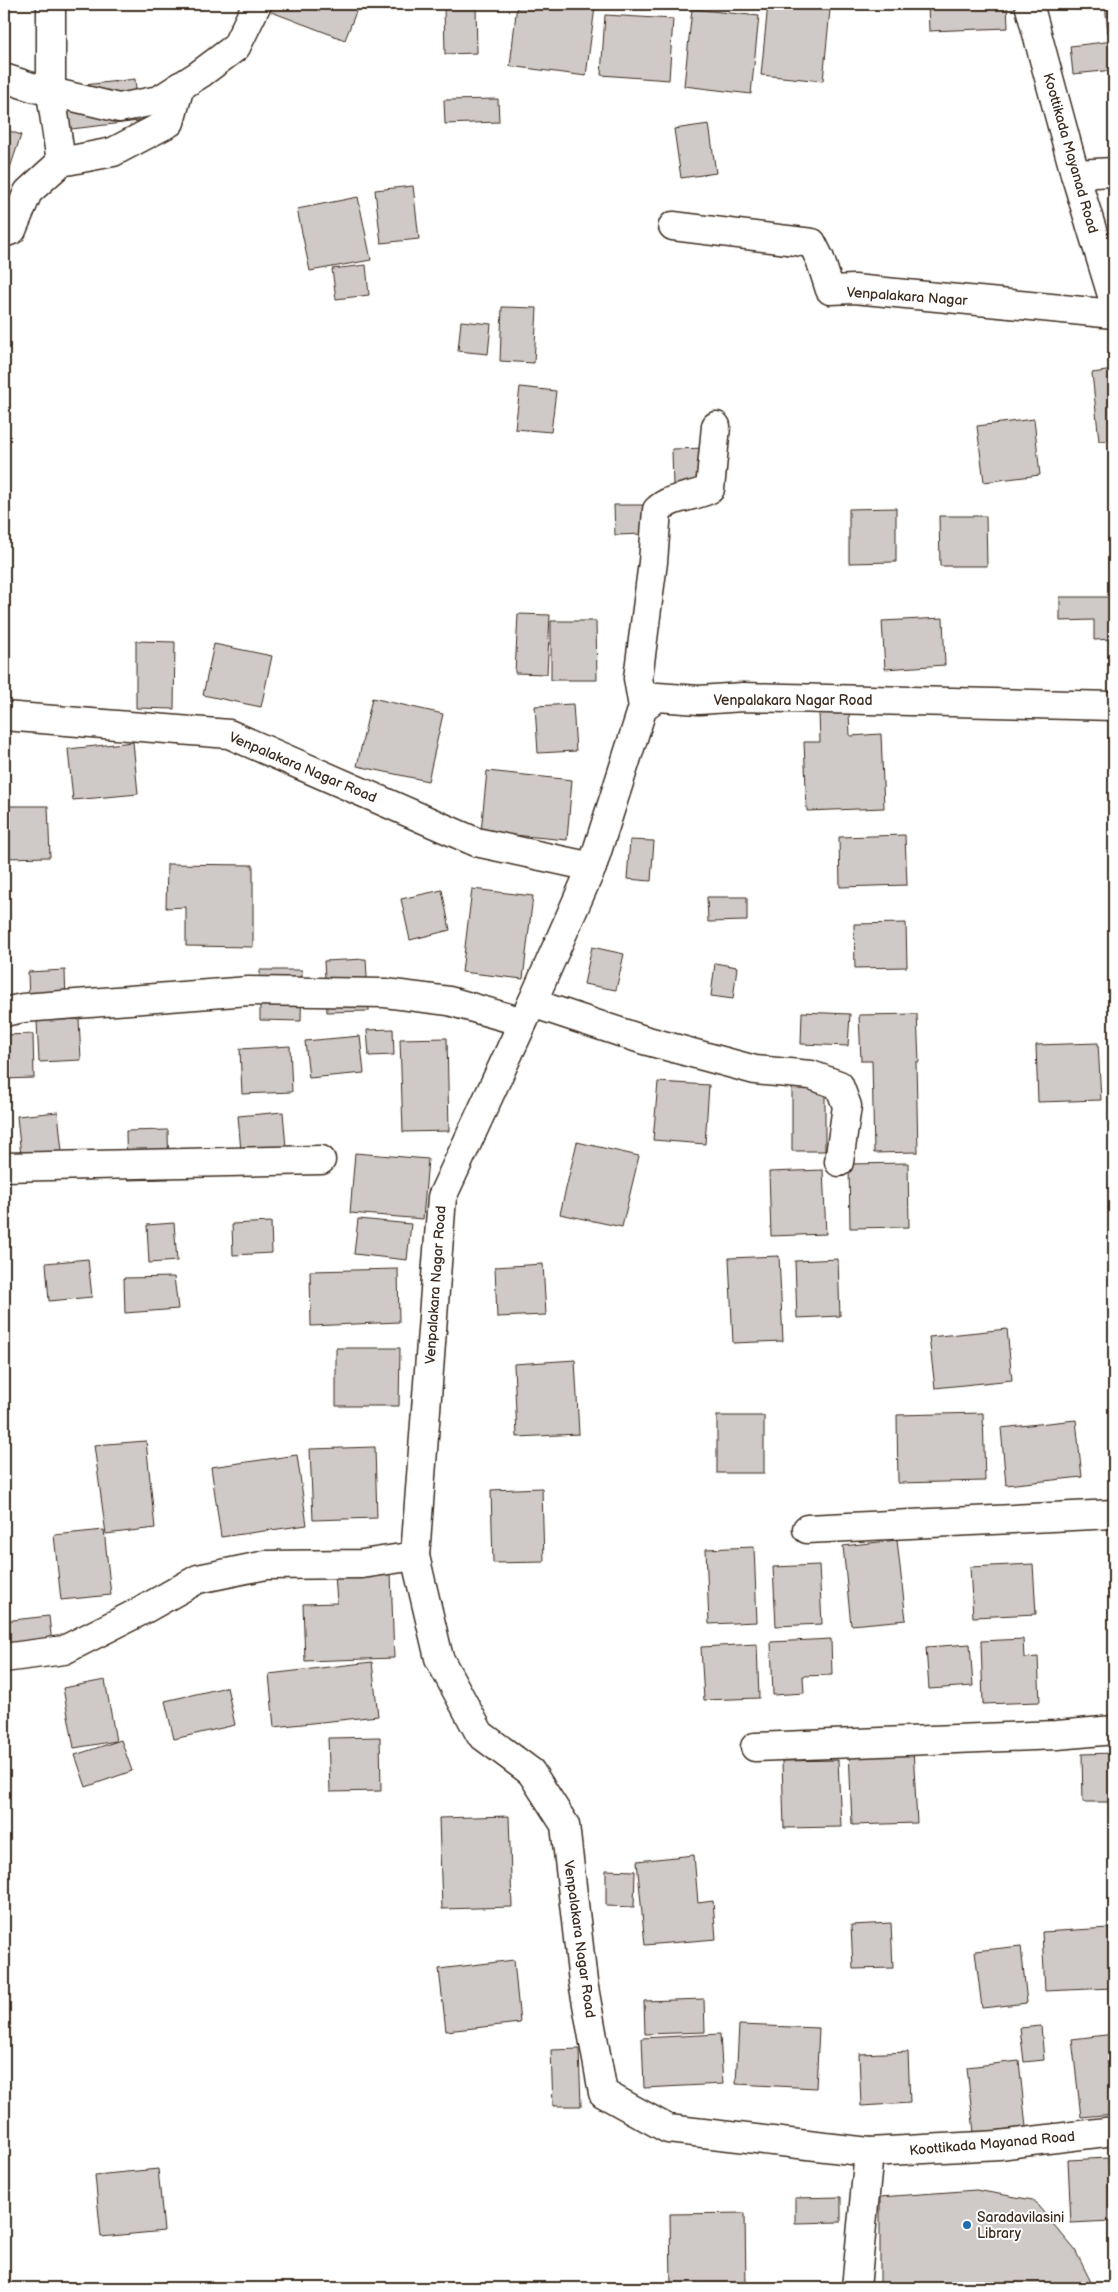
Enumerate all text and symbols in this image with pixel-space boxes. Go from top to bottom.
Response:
street label: Koottikada Mayanad Road [1039,71,1102,235]
street label: Venpalakara Nagar [846,284,969,309]
street label: Venpalakara Nagar Road [714,692,872,709]
street label: Venpalakara Nagar Road [226,729,379,806]
street label: Venpalakara Nagar Road [421,1205,450,1365]
street label: Venpalakara Nagar Road [560,1859,599,2019]
street label: Koottikada Mayanad Road [909,2128,1076,2159]
place label: Saradavilasini Library [977,2209,1064,2242]
marker: Saradavilasini Library [961,2219,973,2231]

